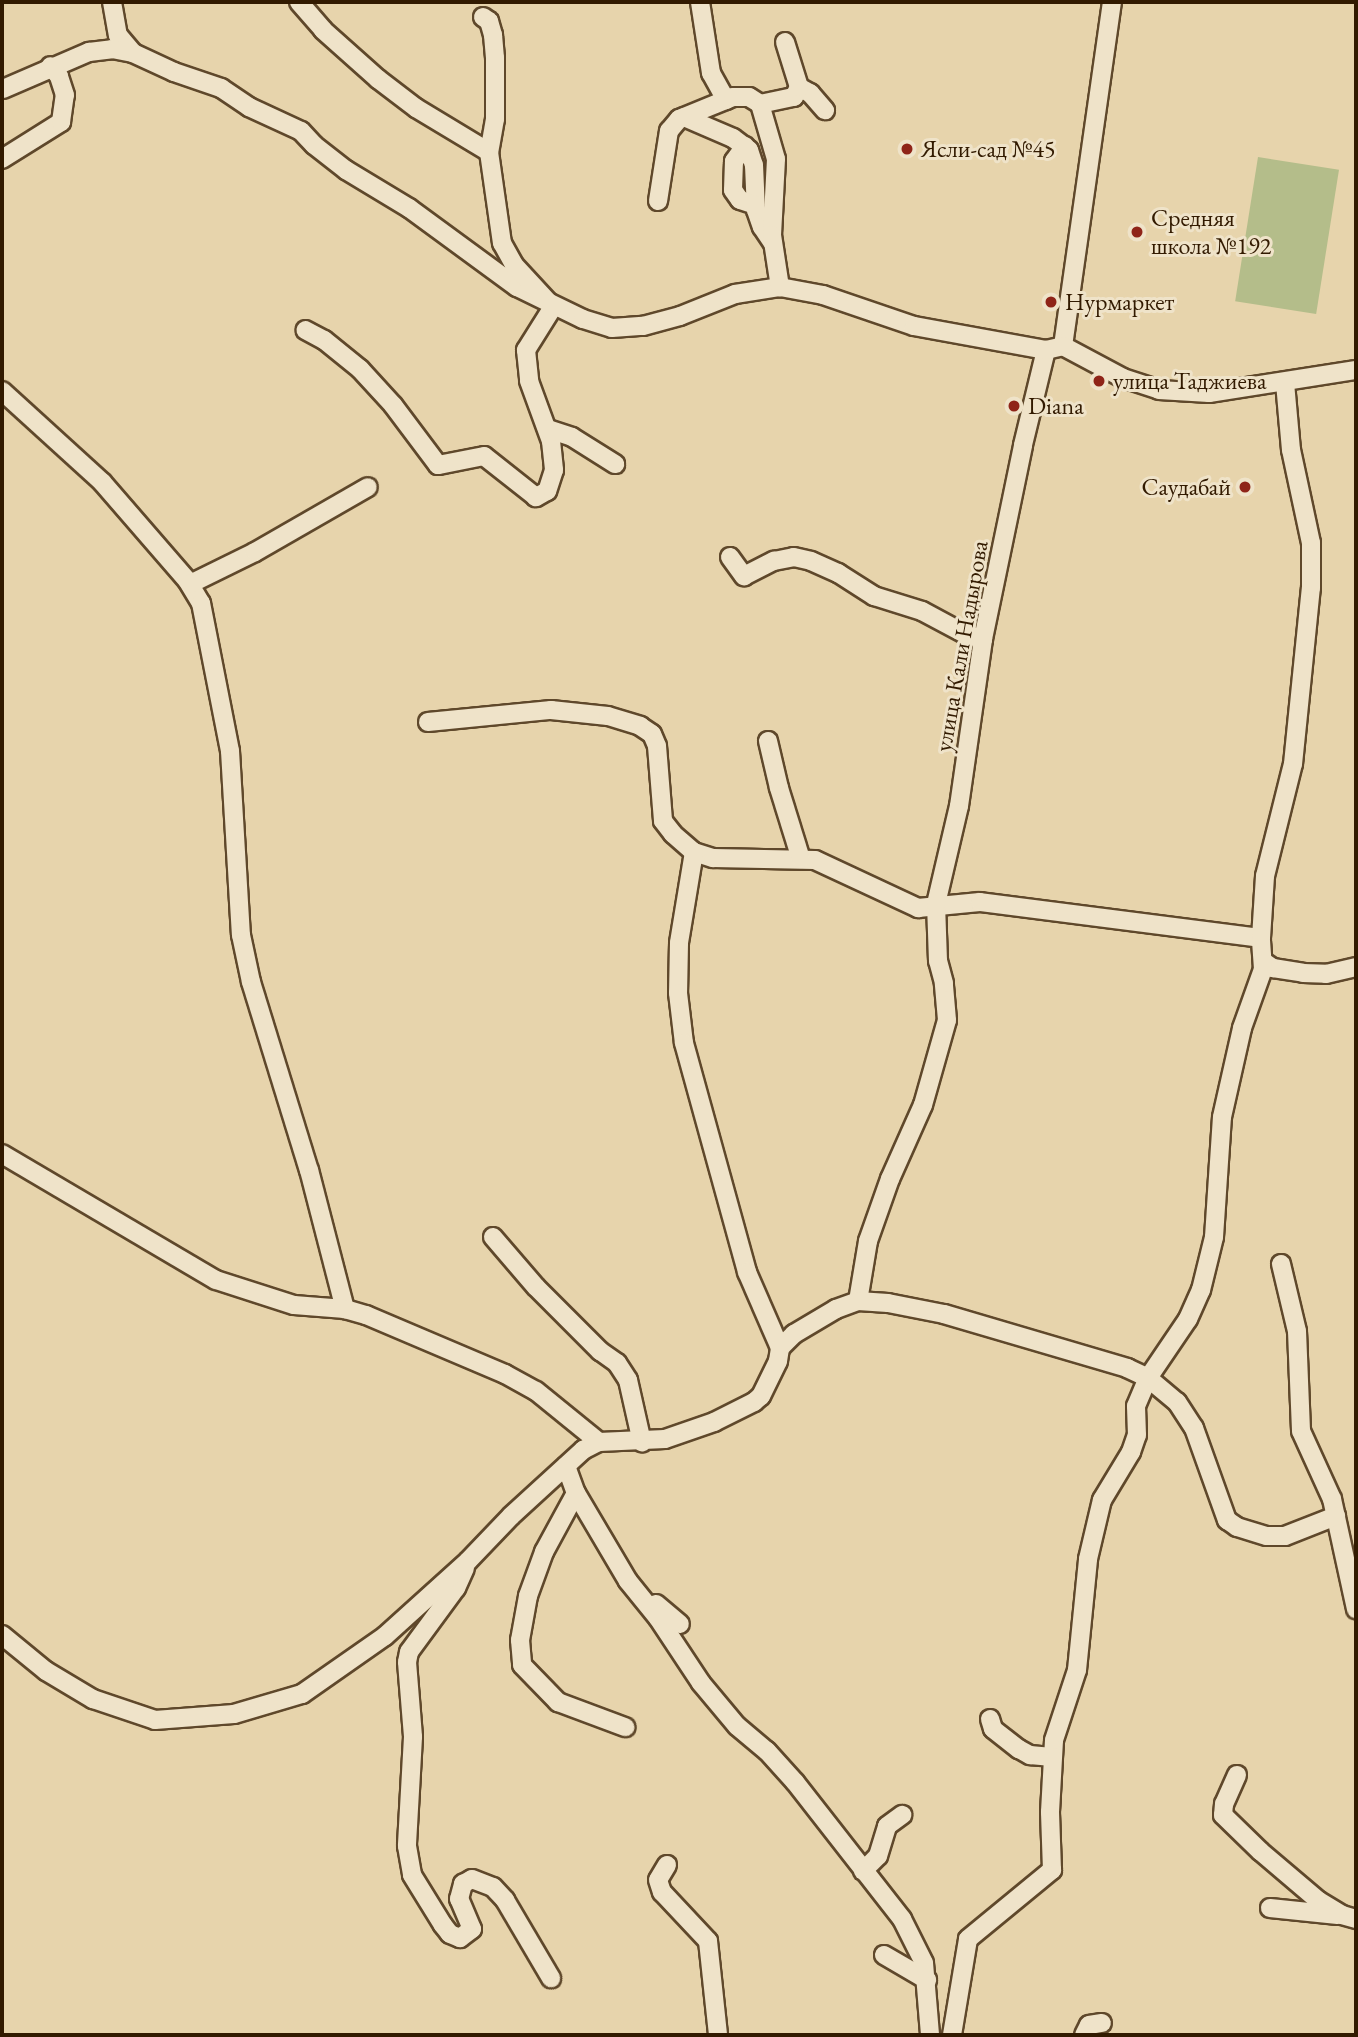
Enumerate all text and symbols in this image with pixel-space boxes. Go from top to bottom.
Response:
place label: Ясли-сад №45 [921,135,1056,163]
marker: Ясли-сад №45 [899,141,915,157]
place label: Средняя школа №192 [1151,204,1271,260]
marker: Средняя школа №192 [1129,224,1145,240]
place label: Нурмаркет [1065,288,1174,316]
marker: Нурмаркет [1043,294,1059,310]
place label: улица Таджиева [1113,367,1267,395]
marker: улица Таджиева [1091,373,1107,389]
place label: Diana [1028,392,1084,420]
marker: Diana [1006,398,1022,414]
place label: Саудабай [1141,473,1231,501]
marker: Саудабай [1237,479,1253,495]
street label: улица Кали Надырова [928,538,994,754]

